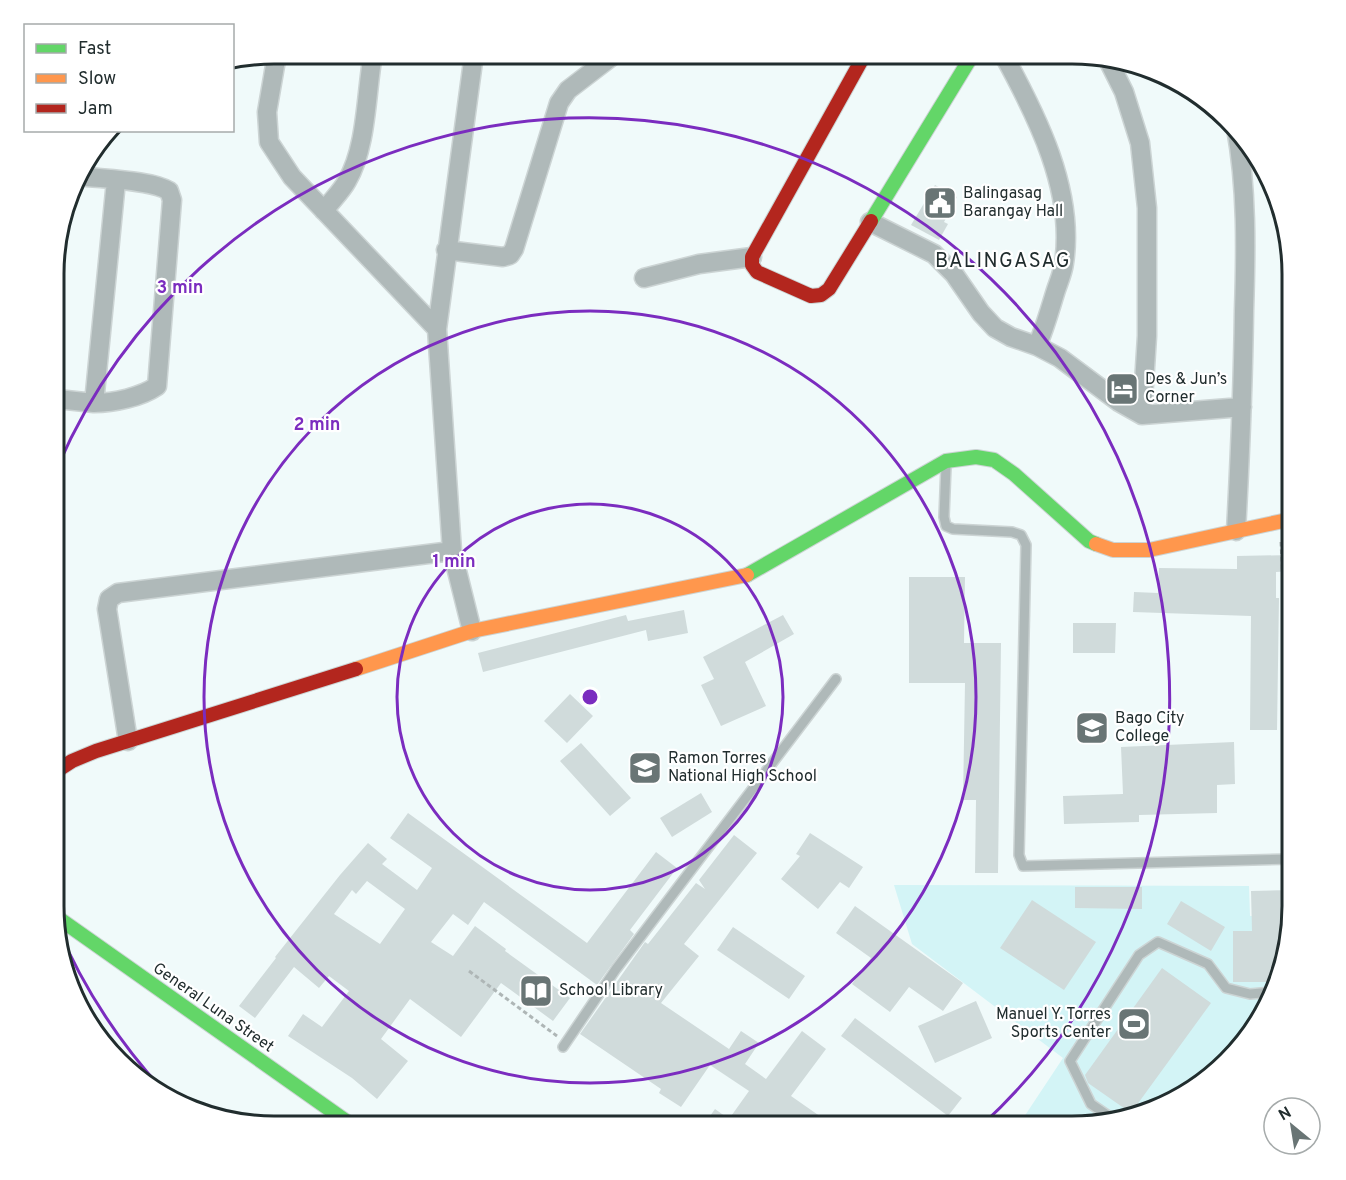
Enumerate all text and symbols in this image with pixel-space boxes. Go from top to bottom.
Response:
legend [24,24,234,132]
text: Fast [78,38,111,61]
text: Slow [78,68,116,91]
text: Jam [78,98,113,121]
place label: Balingasag Barangay Hall [963,184,1063,222]
public building icon: Balingasag Barangay Hall [922,185,958,221]
district label: BALINGASAG [935,249,1071,275]
text: 3 min [157,277,203,300]
place label: Des & Jun’s Corner [1145,370,1227,408]
hotel icon: Des & Jun’s Corner [1104,371,1140,407]
text: 2 min [293,414,341,437]
text: 1 min [432,551,476,574]
centre of rings [580,687,600,707]
place label: Bago City College [1115,709,1185,747]
school or university icon: Bago City College [1074,710,1110,746]
place label: Ramon Torres National High School [668,749,817,787]
school or university icon: Ramon Torres National High School [627,750,663,786]
street label: General Luna Street [149,959,277,1057]
library icon: School Library [518,973,554,1009]
place label: School Library [559,981,663,1001]
place label: Manuel Y. Torres Sports Center [996,1005,1111,1043]
sports icon: Manuel Y. Torres Sports Center [1116,1006,1152,1042]
north arrow [1262,1096,1322,1156]
text: N [1276,1103,1295,1126]

